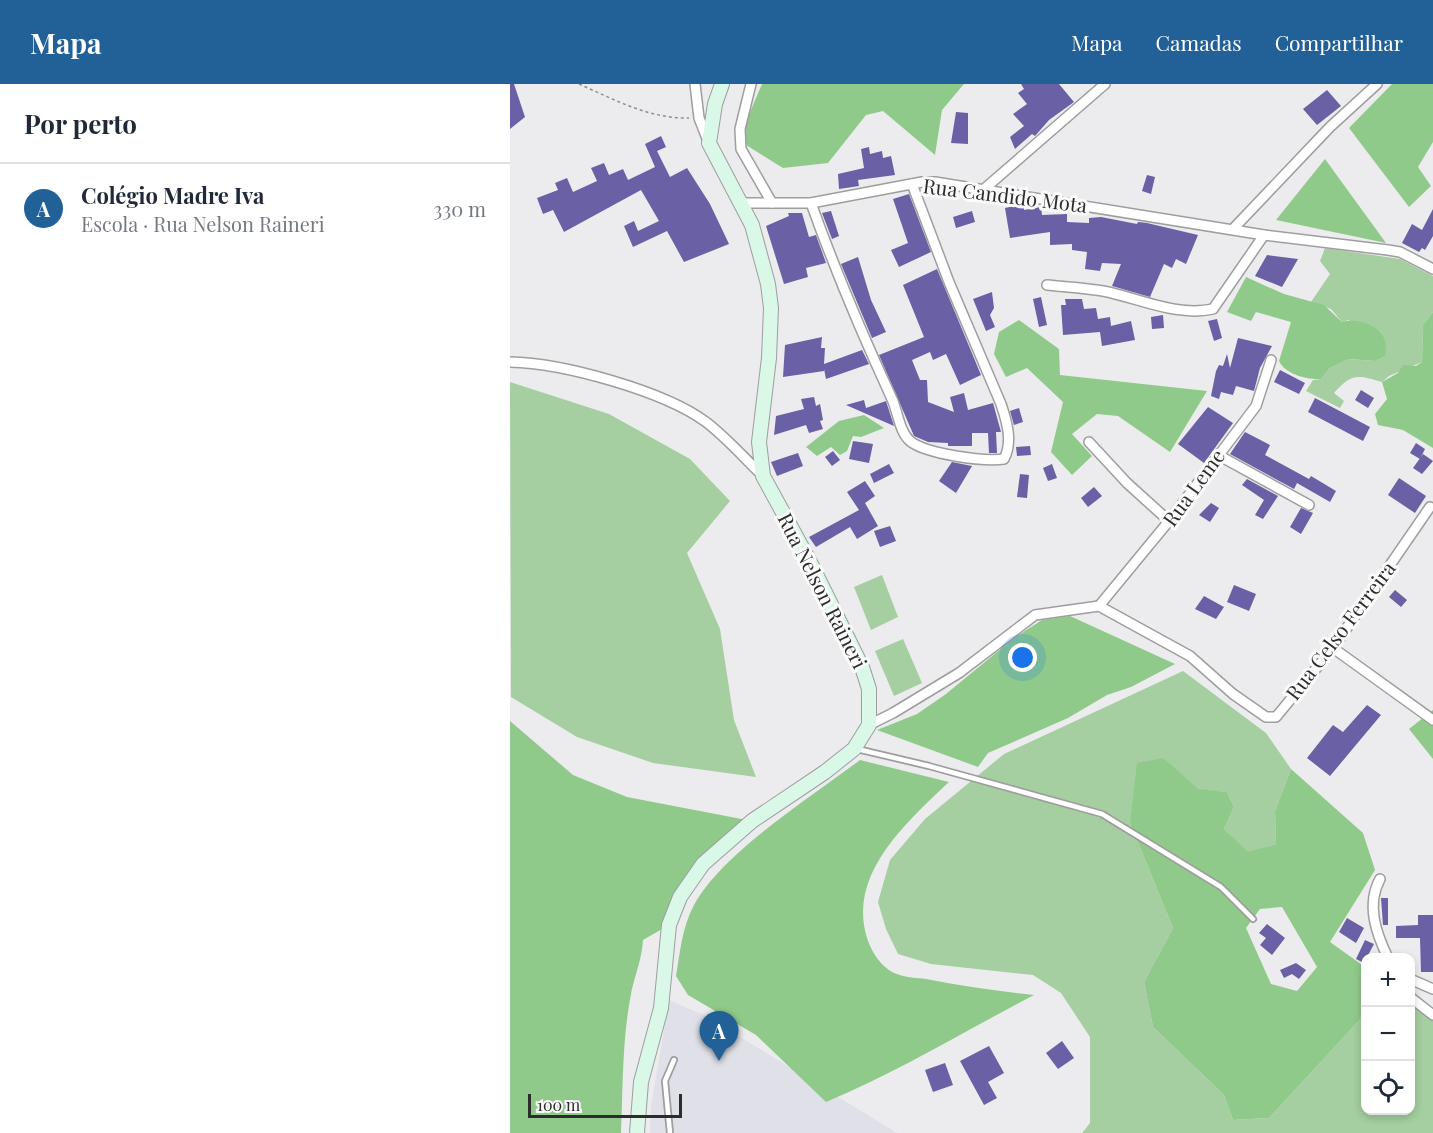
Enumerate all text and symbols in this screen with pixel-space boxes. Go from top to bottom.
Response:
text: Mapa [30,24,102,61]
text: Mapa [1071,28,1123,56]
text: Camadas [1156,28,1242,56]
text: Compartilhar [1275,28,1403,56]
text: Por perto [24,106,137,141]
street label: Rua Candido Mota [922,171,1089,218]
text: Colégio Madre Iva [81,180,264,210]
text: A [37,195,50,222]
text: 330 m [433,195,486,222]
text: Escola · Rua Nelson Raineri [81,210,325,237]
street label: Rua Leme [1156,443,1230,531]
street label: Rua Nelson Raineri [772,508,874,673]
street label: Rua Celso Ferreira [1279,555,1401,705]
your location [1008,643,1037,672]
map controls [1361,953,1415,1115]
button: + [1361,953,1415,1007]
button: − [1361,1007,1415,1061]
pin: A [700,1012,738,1061]
button: locate [1361,1061,1415,1115]
scale bar [528,1091,682,1118]
text: 100 m [537,1094,580,1115]

